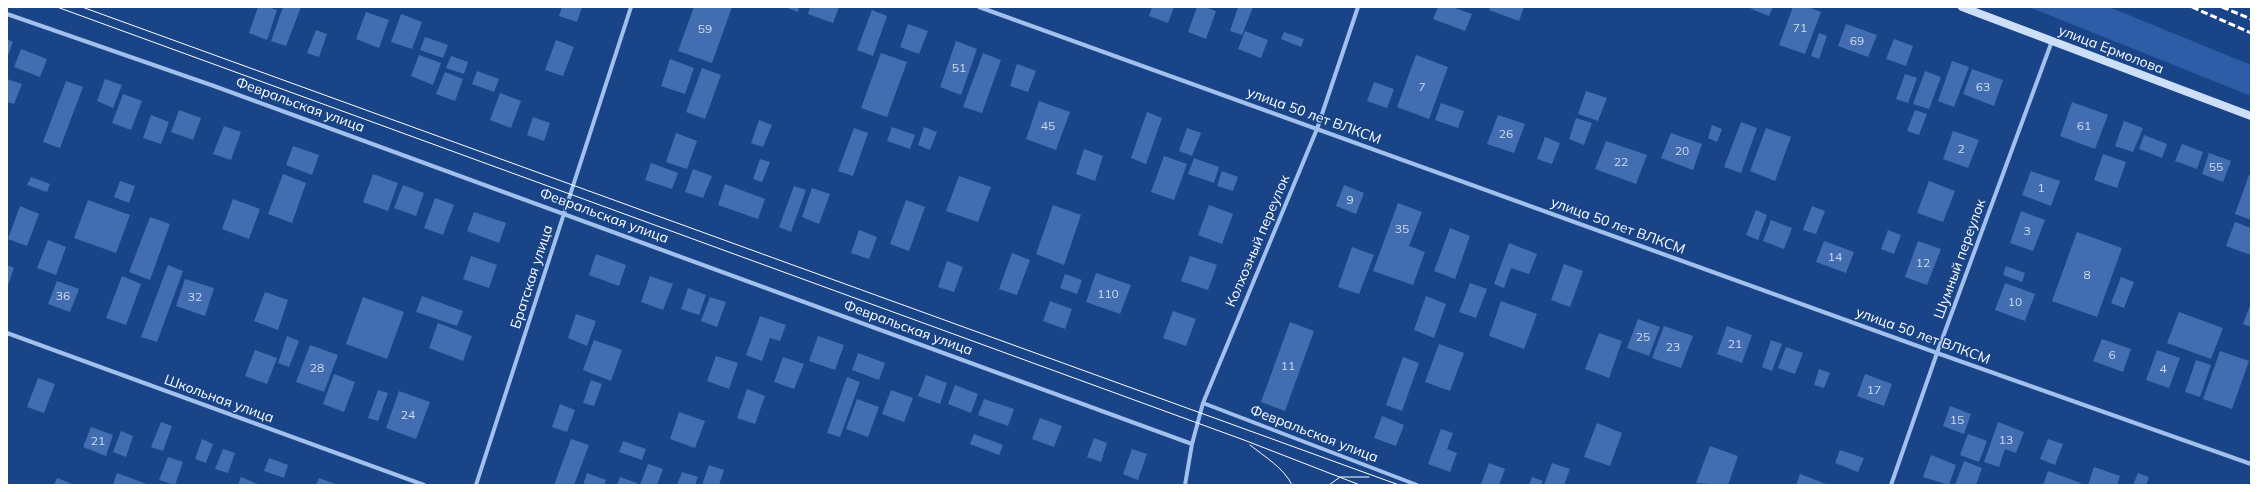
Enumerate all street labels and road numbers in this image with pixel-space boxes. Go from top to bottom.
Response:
street label: улица Ермолова [2056,22,2166,78]
street label: Февральская улица [233,74,367,136]
street label: улица 50 лет ВЛКСМ [1245,84,1383,148]
street label: Колхозный переулок [1222,172,1294,310]
street label: Февральская улица [537,185,671,247]
street label: улица 50 лет ВЛКСМ [1549,194,1687,258]
street label: Шумный переулок [1931,197,1989,321]
street label: Братская улица [507,223,557,331]
street label: Февральская улица [841,297,975,359]
street label: улица 50 лет ВЛКСМ [1854,304,1992,368]
street label: Школьная улица [162,371,276,427]
street label: Февральская улица [1248,402,1380,466]

